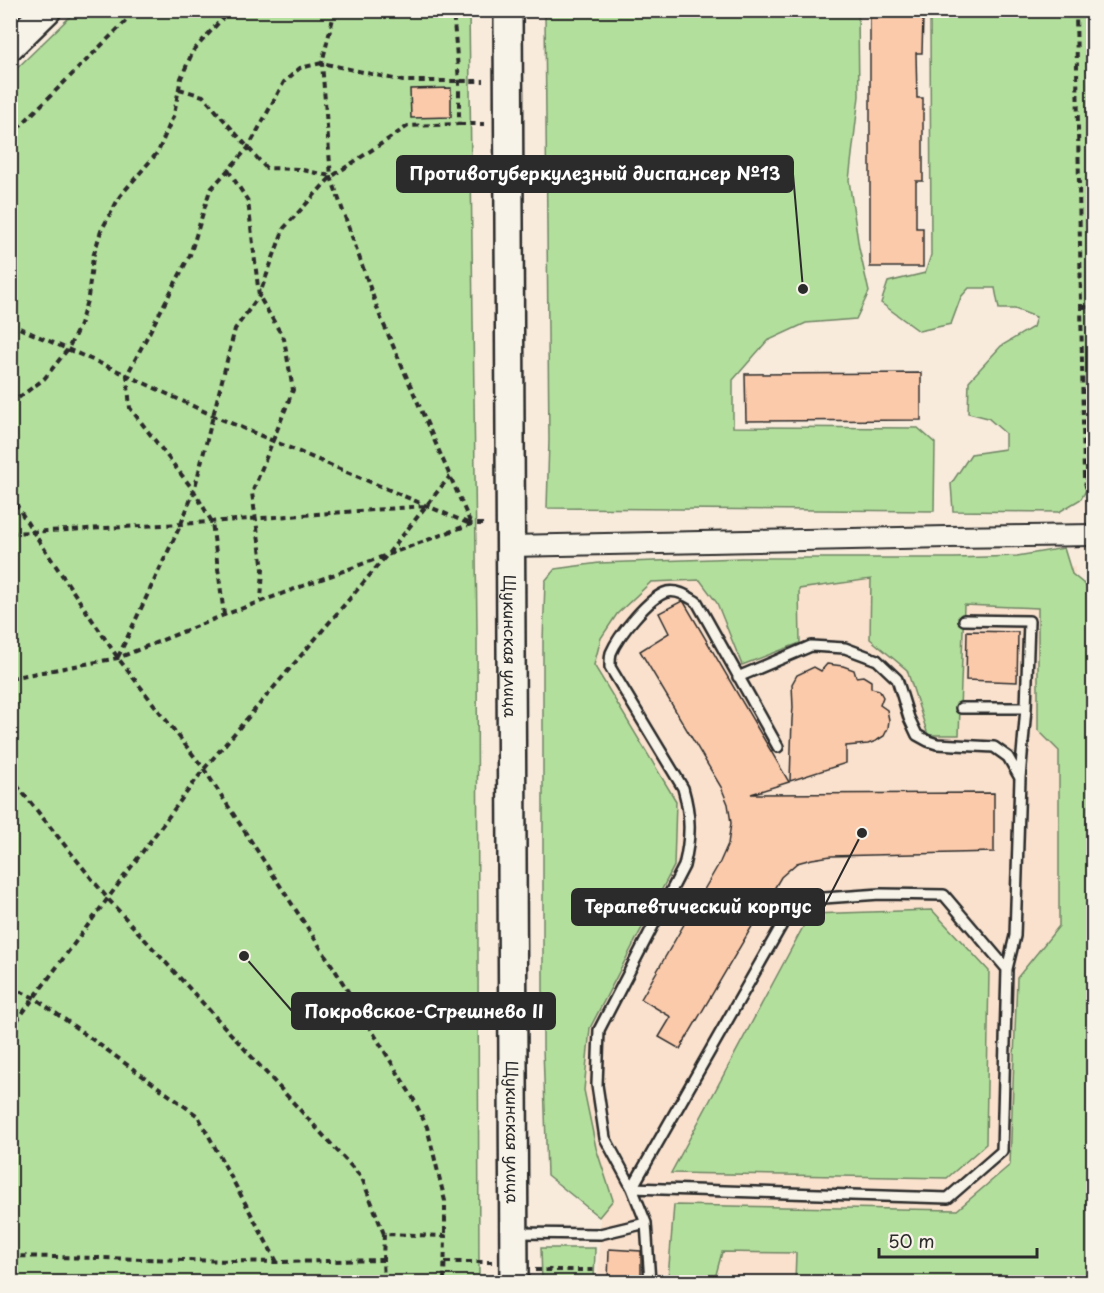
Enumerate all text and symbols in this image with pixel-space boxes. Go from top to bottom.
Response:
callout: Противотуберкулезный диспансер №13 [397,156,793,192]
text: Противотуберкулезный диспансер №13 [410,159,781,186]
street label: Щукинская улица [499,574,523,718]
callout: Терапевтический корпус [572,889,824,925]
text: Терапевтический корпус [584,892,812,919]
callout: Покровское-Стрешнево II [292,993,555,1029]
text: Покровское-Стрешнево II [304,997,544,1024]
street label: Щукинская улица [501,1060,526,1204]
scale bar [879,1221,1036,1259]
text: 50 m [888,1227,935,1254]

